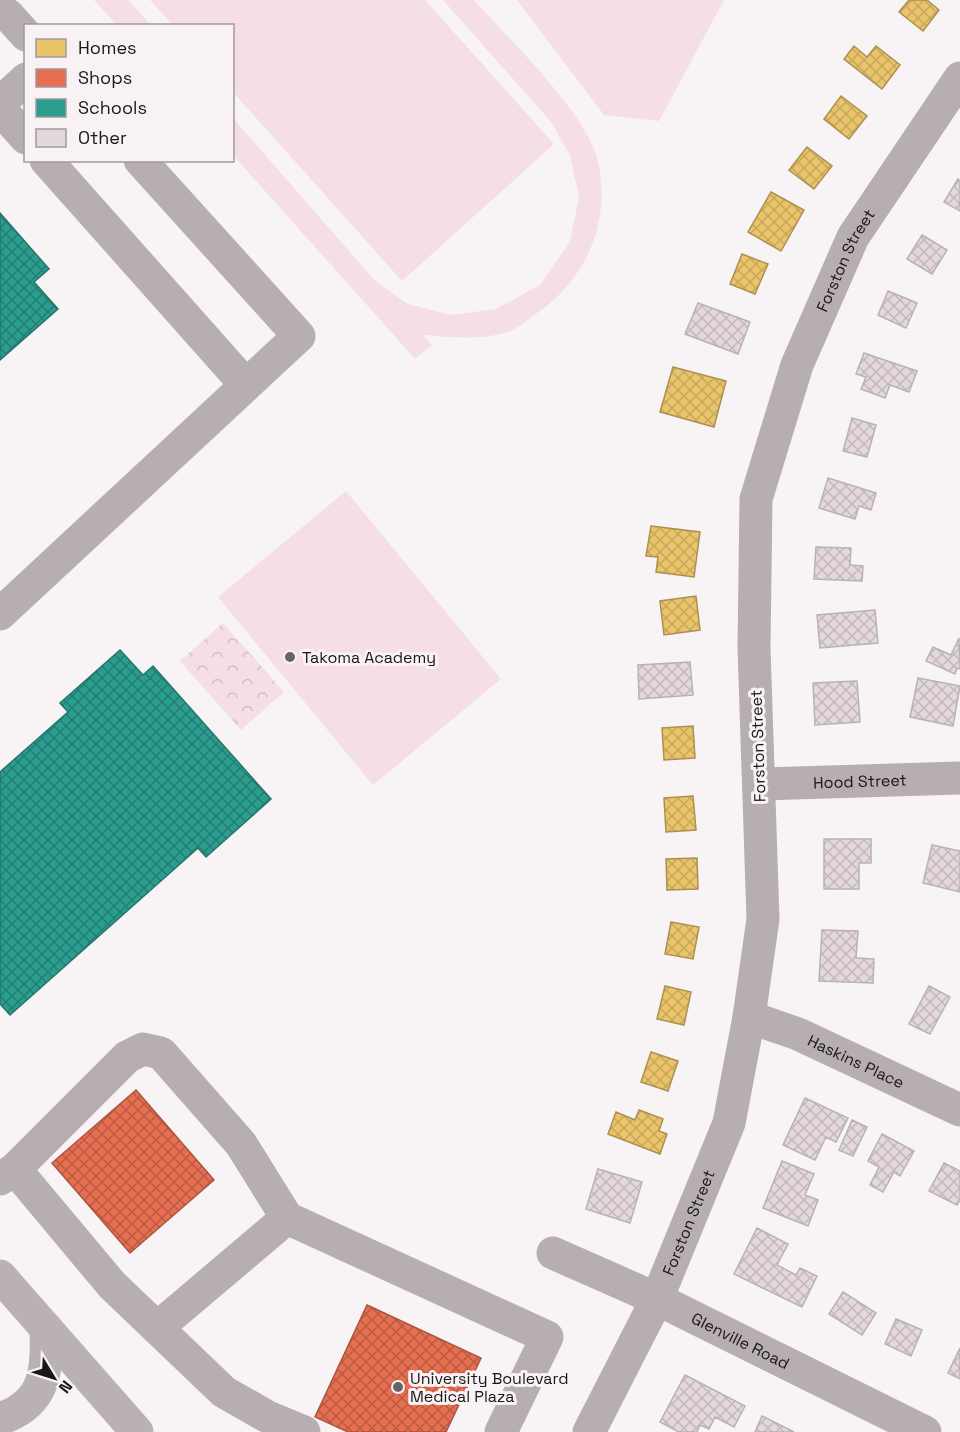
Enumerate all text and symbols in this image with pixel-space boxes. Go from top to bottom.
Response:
legend [24,24,234,162]
text: Homes [78,36,137,59]
text: Shops [78,66,132,89]
text: Schools [78,96,147,119]
text: Other [78,126,127,149]
street label: Forston Street [811,205,879,315]
place label: Takoma Academy [302,647,436,668]
marker: Takoma Academy [283,650,297,664]
street label: Forston Street [746,690,770,802]
street label: Hood Street [813,769,907,793]
street label: Haskins Place [804,1030,908,1093]
street label: Forston Street [657,1167,719,1279]
street label: Glenville Road [688,1307,793,1374]
north arrow [24,1348,84,1408]
place label: University Boulevard Medical Plaza [410,1368,569,1407]
text: N [54,1376,77,1398]
marker: University Boulevard Medical Plaza [391,1380,405,1394]

